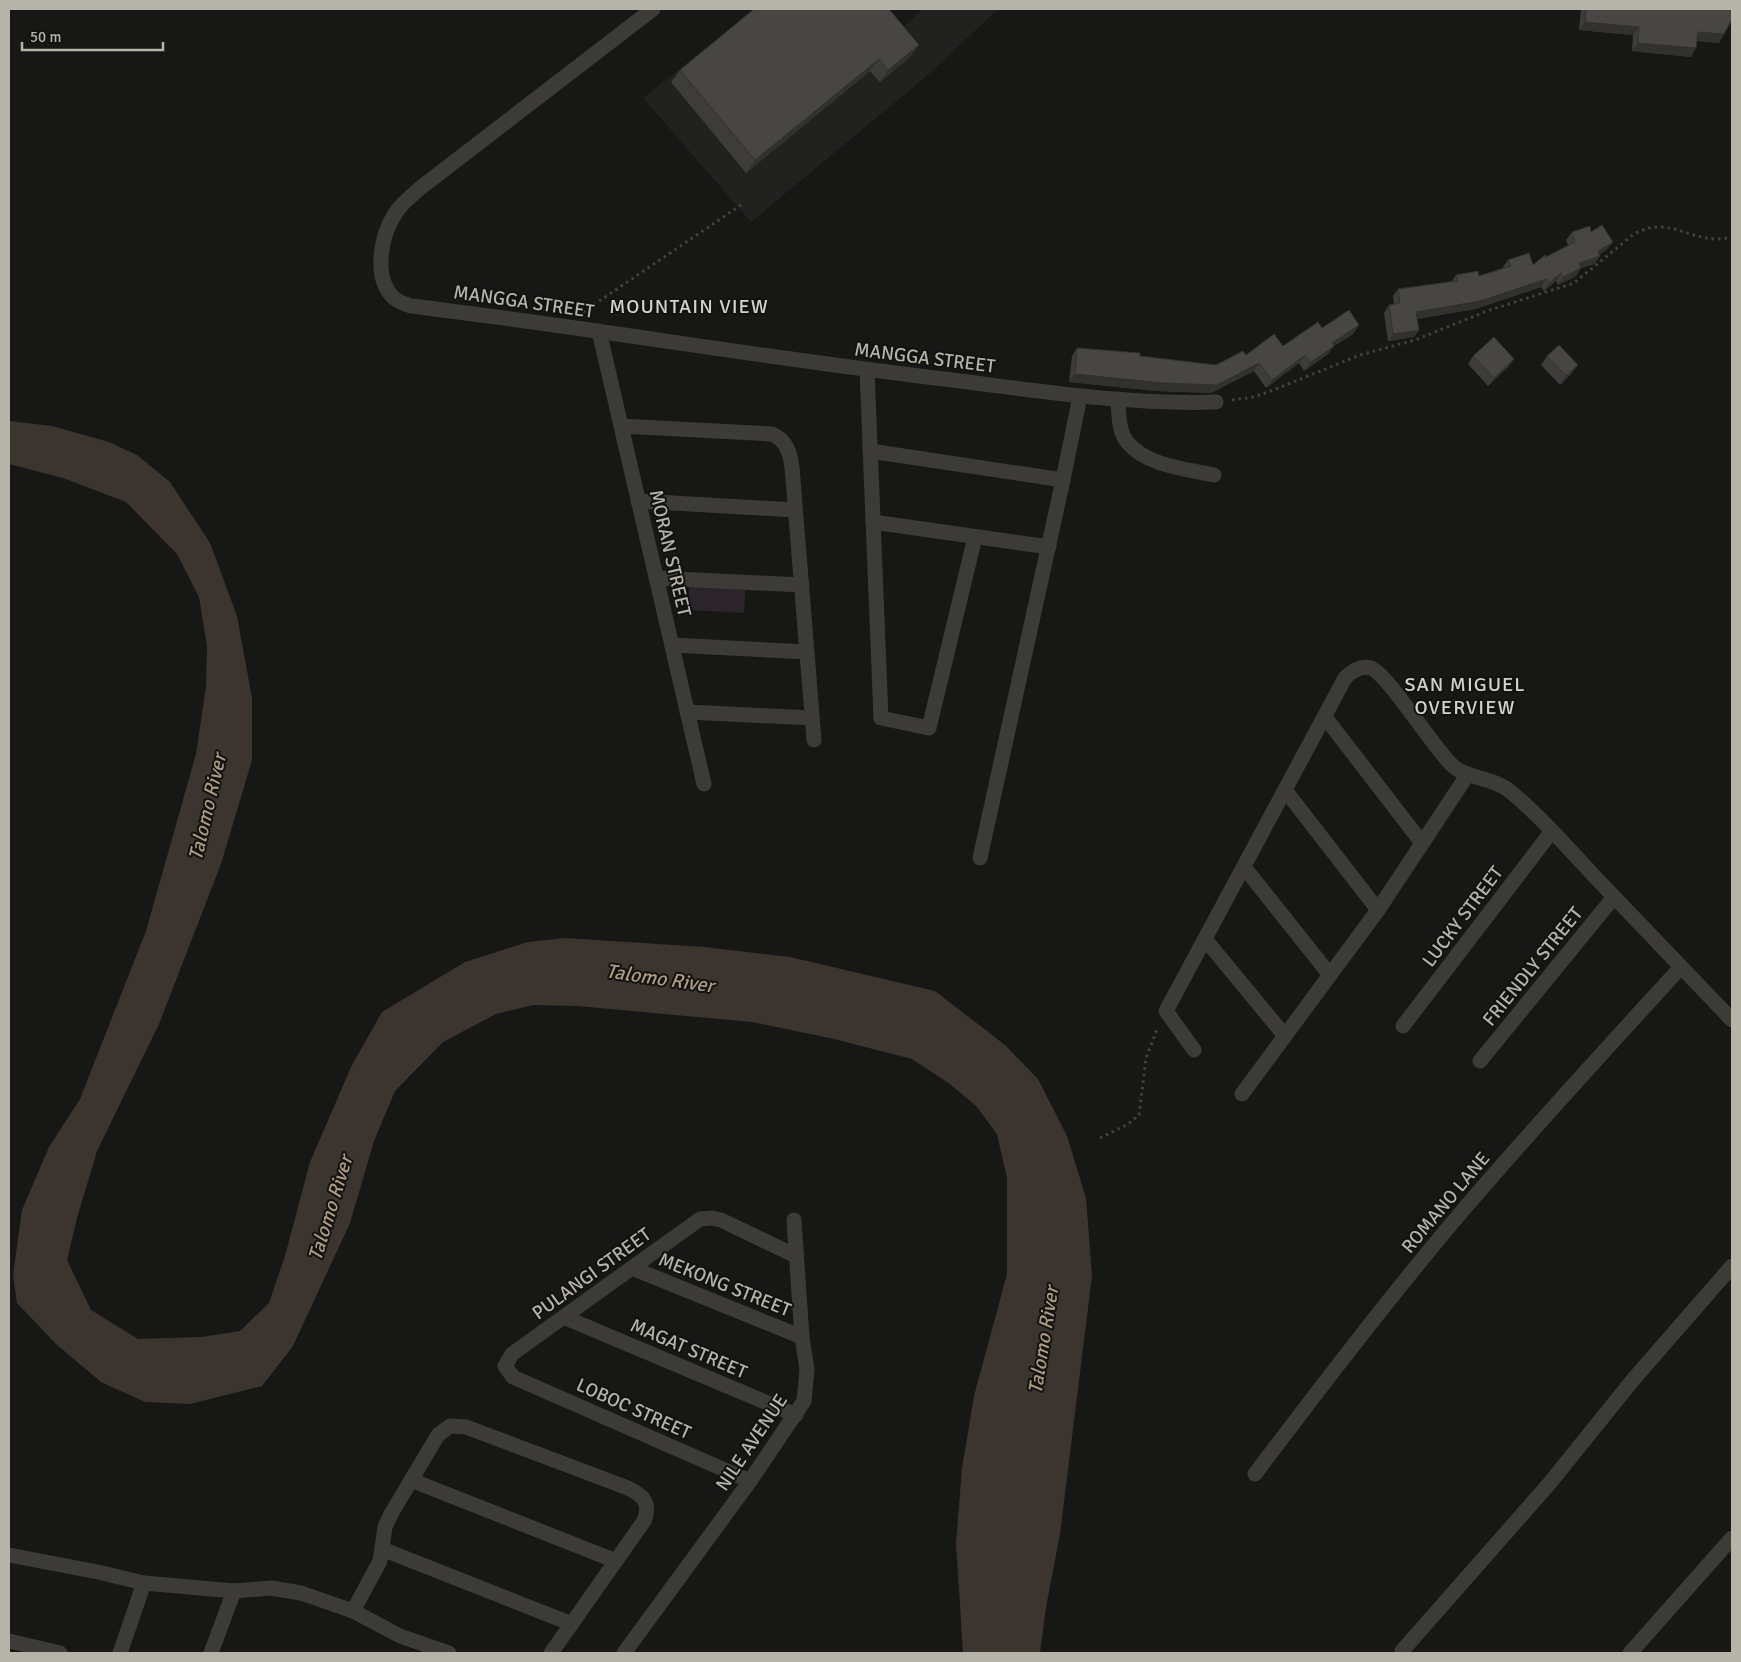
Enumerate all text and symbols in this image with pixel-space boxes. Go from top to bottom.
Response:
scale bar [22,20,164,52]
text: 50 m [30,28,61,46]
street label: MANGGA STREET [452,280,596,324]
district label: MOUNTAIN VIEW [609,294,769,319]
street label: MANGGA STREET [853,337,997,379]
street label: MORAN STREET [644,487,696,620]
district label: SAN MIGUEL OVERVIEW [1404,672,1526,720]
water label: Talomo River [183,749,232,863]
street label: LUCKY STREET [1417,861,1509,972]
street label: FRIENDLY STREET [1477,902,1589,1031]
water label: Talomo River [604,959,718,999]
street label: ROMANO LANE [1396,1147,1495,1258]
water label: Talomo River [303,1150,359,1264]
street label: PULANGI STREET [527,1222,656,1325]
street label: MEKONG STREET [655,1247,795,1323]
water label: Talomo River [1023,1282,1065,1396]
street label: MAGAT STREET [627,1314,751,1385]
street label: LOBOC STREET [572,1373,695,1445]
street label: NILE AVENUE [711,1389,793,1496]

